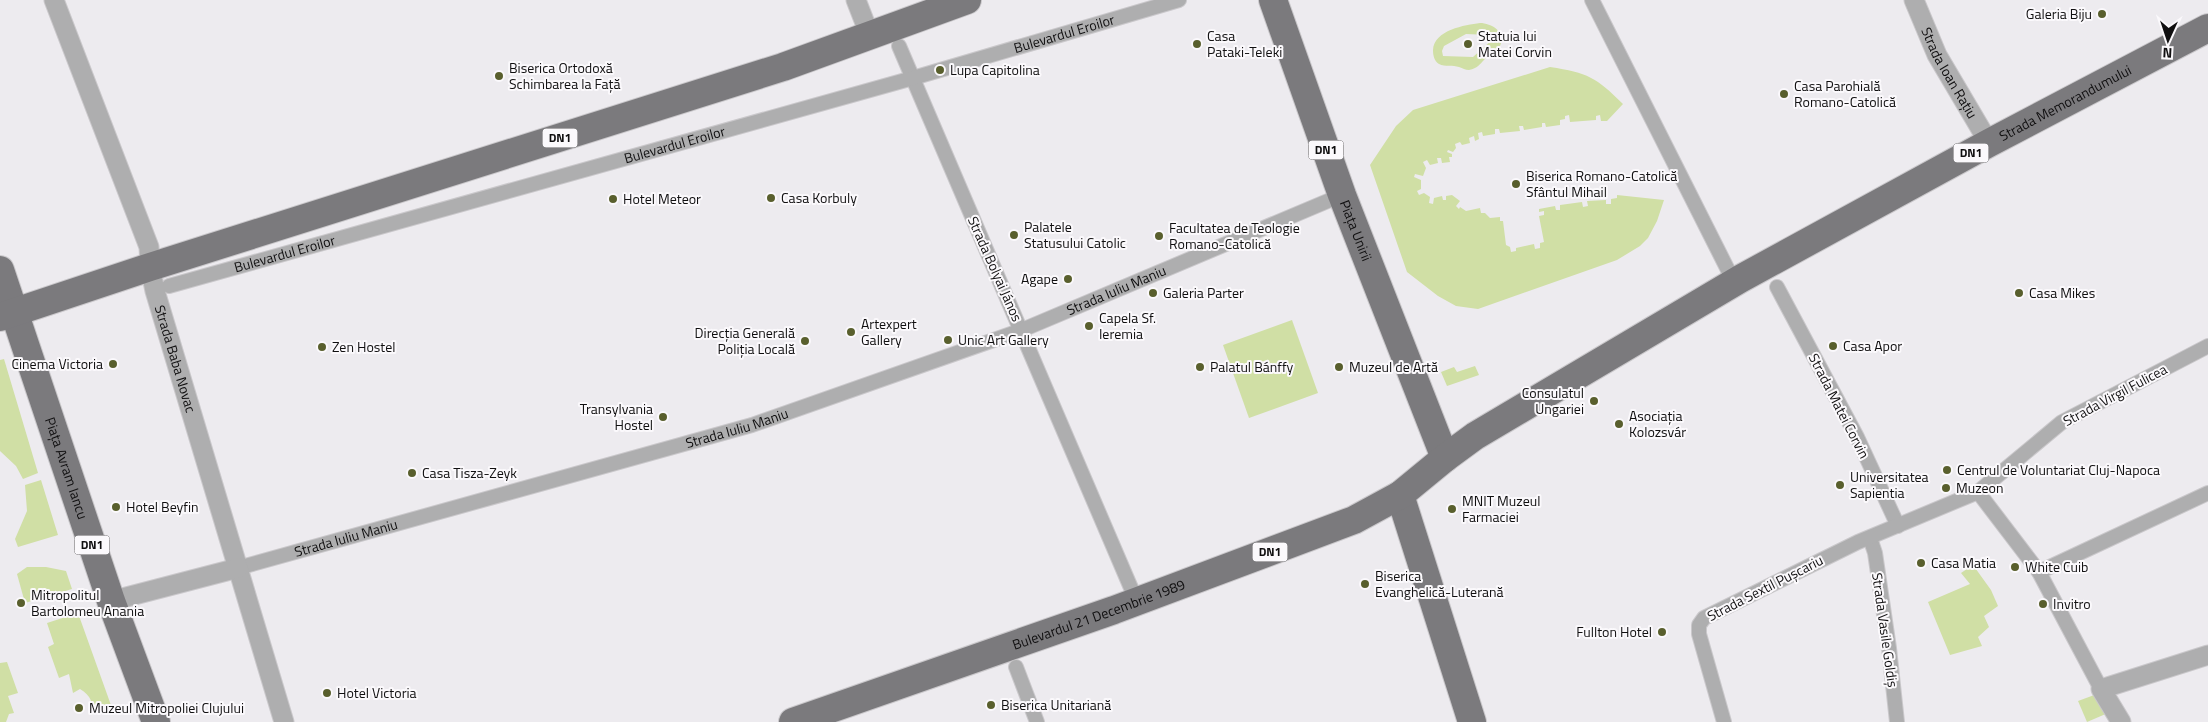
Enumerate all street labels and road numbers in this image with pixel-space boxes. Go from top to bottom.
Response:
street label: Bulevardul Eroilor [1011,8,1117,58]
street label: Strada Ioan Rațiu [1916,24,1983,122]
street label: Strada Memorandumului [1995,59,2135,146]
street label: Bulevardul Eroilor [621,120,728,168]
road number: DN1 [542,128,578,148]
road number: DN1 [1308,140,1344,160]
road number: DN1 [1954,144,1988,162]
street label: Piața Unirii [1335,197,1378,264]
street label: Strada Bolyai János [963,213,1028,325]
street label: Bulevardul Eroilor [231,229,338,277]
street label: Strada Iuliu Maniu [1063,259,1169,320]
street label: Strada Baba Novac [150,302,202,415]
street label: Strada Matei Corvin [1804,349,1875,462]
street label: Strada Virgil Fulicea [2059,358,2171,431]
street label: Strada Iuliu Maniu [683,402,791,453]
street label: Piața Avram Iancu [40,414,94,522]
street label: Strada Iuliu Maniu [292,513,400,562]
road number: DN1 [74,536,110,554]
road number: DN1 [1252,542,1288,562]
street label: Strada Sextil Pușcariu [1703,549,1826,626]
street label: Strada Vasile Goldiș [1867,571,1904,689]
street label: Bulevardul 21 Decembrie 1989 [1009,573,1188,655]

